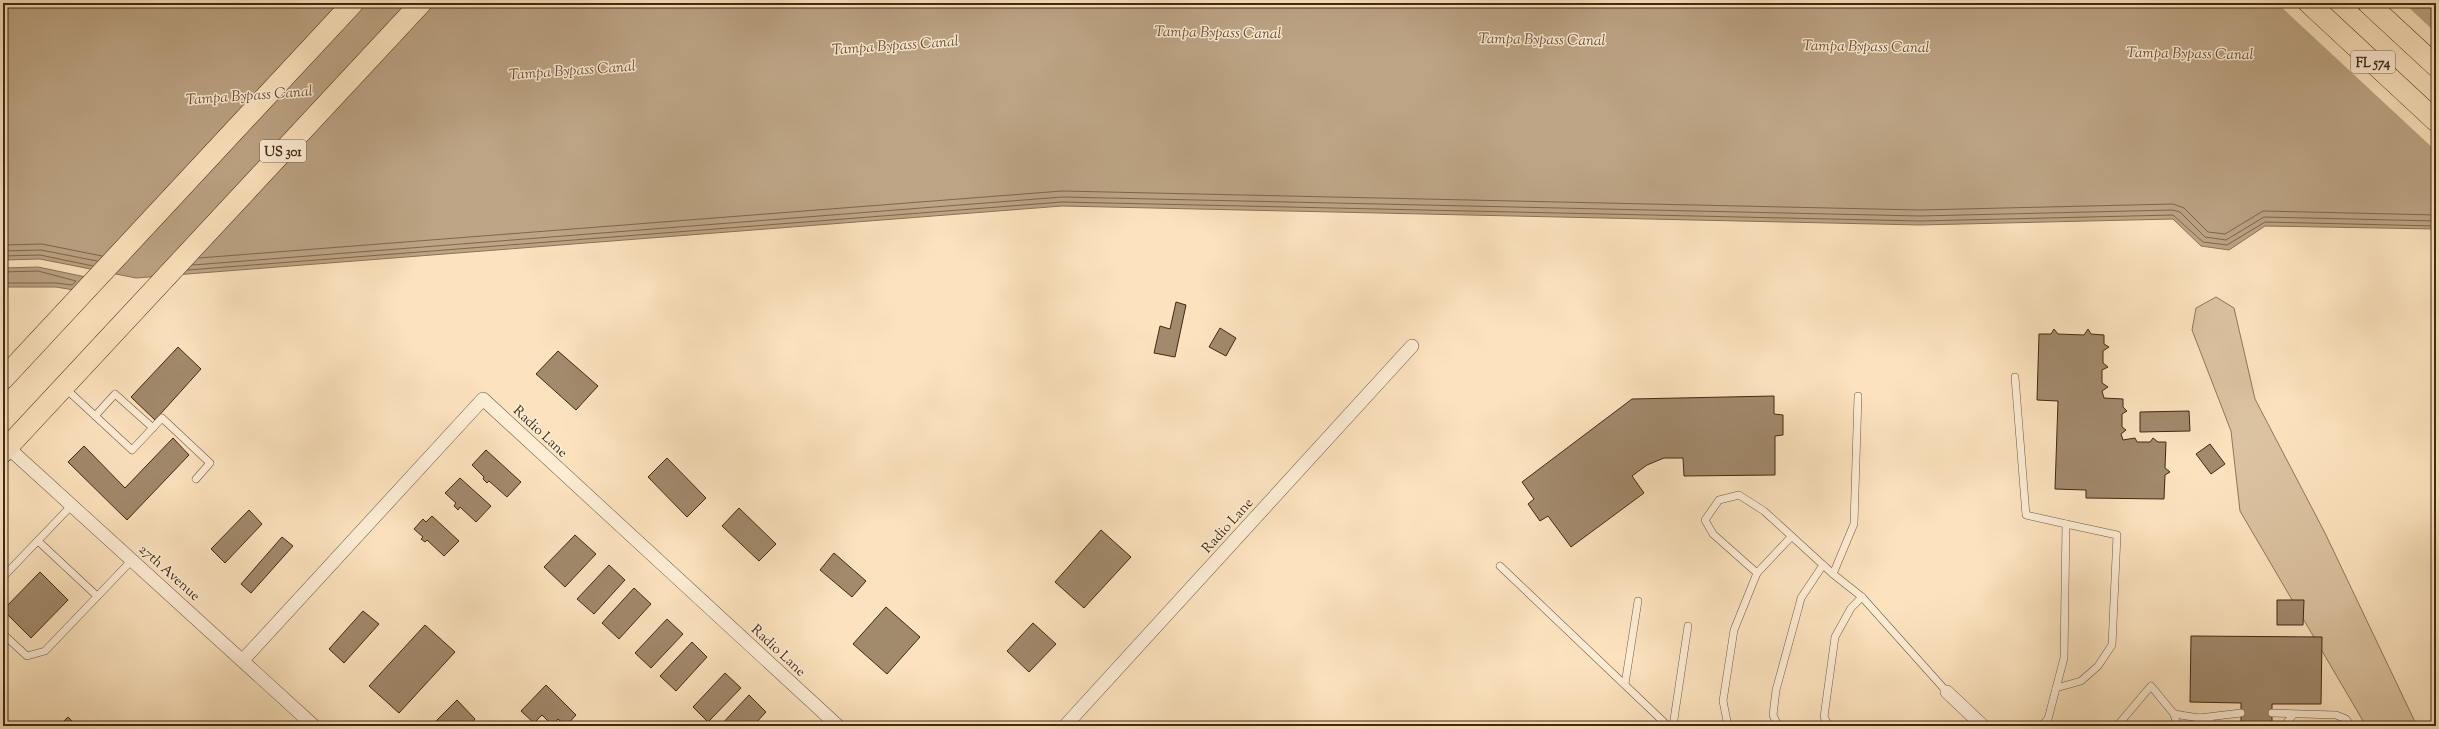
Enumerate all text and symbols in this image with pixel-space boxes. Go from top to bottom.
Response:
water label: Tampa Bypass Canal [1154,22,1282,45]
water label: Tampa Bypass Canal [1478,29,1606,52]
water label: Tampa Bypass Canal [831,32,959,61]
water label: Tampa Bypass Canal [1802,36,1930,59]
water label: Tampa Bypass Canal [2126,43,2254,66]
road number: FL 574 [2351,51,2395,73]
water label: Tampa Bypass Canal [508,57,636,86]
water label: Tampa Bypass Canal [185,82,313,111]
road number: US 301 [260,140,306,162]
street label: Radio Lane [508,402,571,463]
street label: Radio Lane [1198,494,1259,558]
street label: 27th Avenue [134,541,204,606]
street label: Radio Lane [746,621,809,682]

